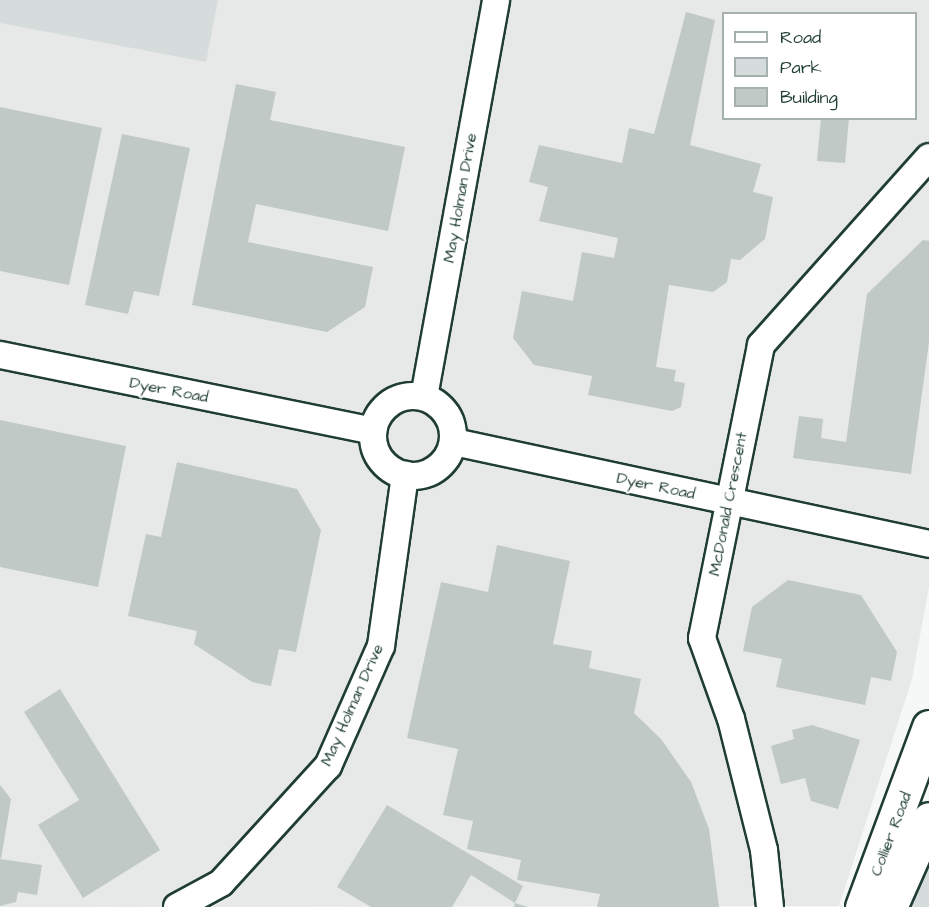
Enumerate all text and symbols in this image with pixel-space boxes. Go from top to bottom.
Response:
legend [722,12,917,120]
text: Road [780,25,821,50]
text: Park [780,55,822,80]
text: Building [780,85,838,110]
street label: May Holman Drive [439,132,481,264]
street label: Dyer Road [128,373,210,407]
street label: McDonald Crescent [705,430,751,578]
street label: Dyer Road [615,468,697,504]
street label: May Holman Drive [317,641,387,769]
street label: Collier Road [866,789,916,879]

